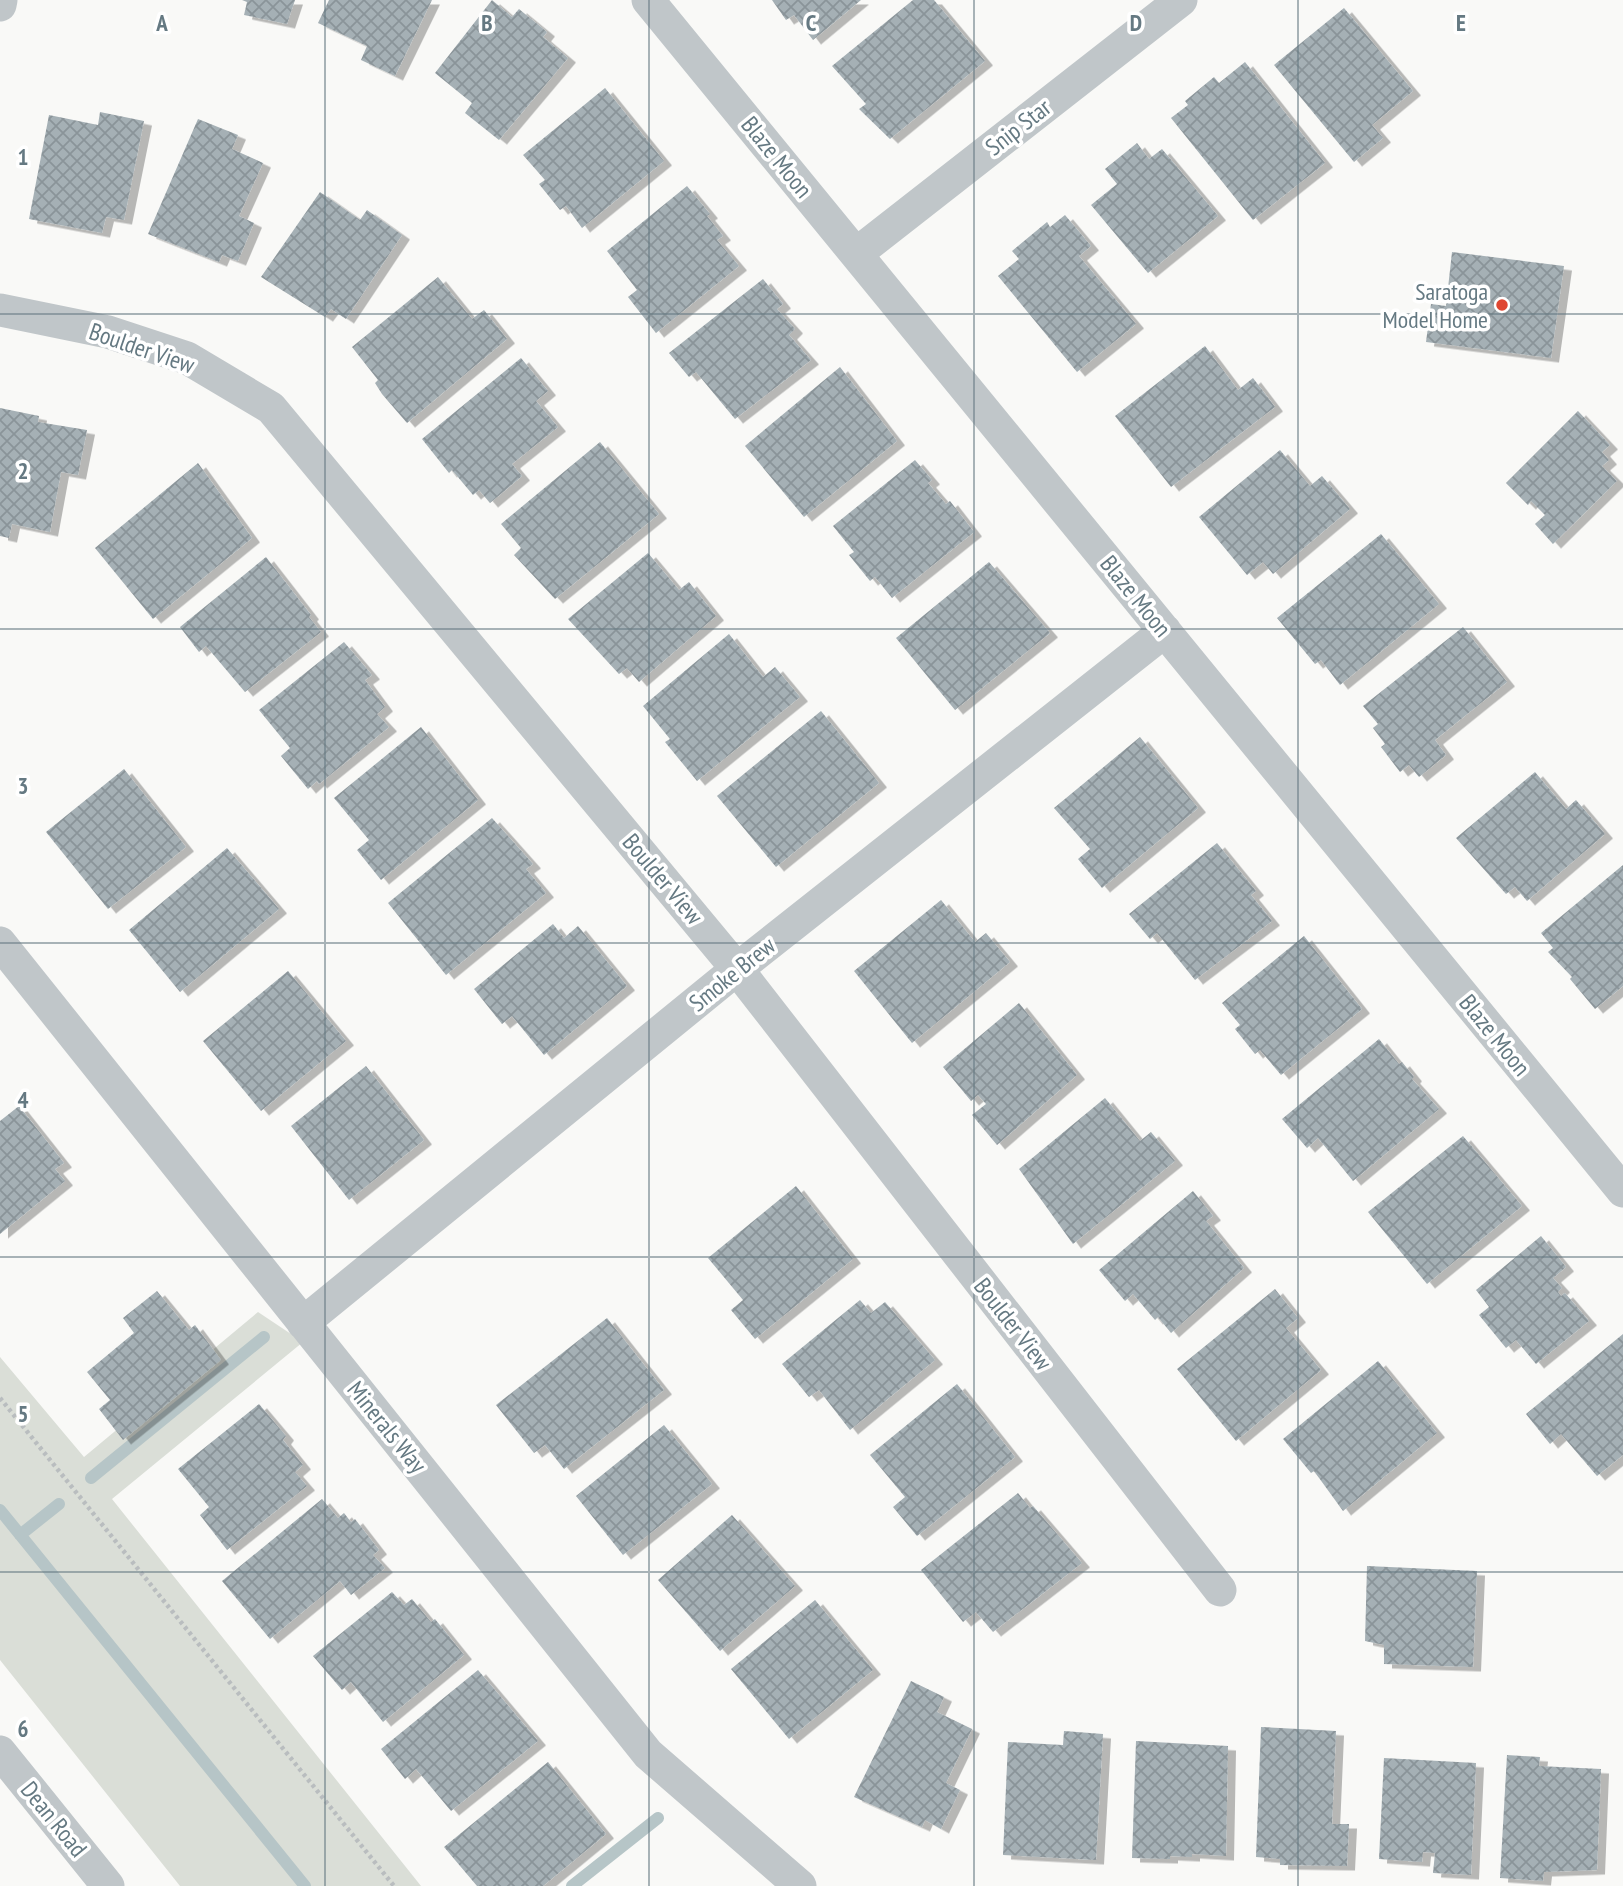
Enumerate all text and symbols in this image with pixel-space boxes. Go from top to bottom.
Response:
text: A [155,8,168,37]
text: B [481,8,493,37]
text: C [806,8,817,37]
text: D [1130,8,1142,37]
text: E [1456,8,1466,37]
street label: Snip Star [979,92,1057,162]
street label: Blaze Moon [735,110,819,204]
text: 1 [18,142,29,171]
place label: Saratoga Model Home [1383,276,1488,335]
marker: Saratoga Model Home [1494,297,1510,313]
street label: Boulder View [85,316,199,381]
text: 2 [18,456,29,485]
street label: Blaze Moon [1094,549,1178,643]
text: 3 [18,771,29,800]
street label: Boulder View [616,827,711,931]
street label: Smoke Brew [683,929,782,1018]
street label: Blaze Moon [1453,988,1537,1082]
text: 4 [18,1085,29,1114]
street label: Boulder View [967,1271,1059,1377]
street label: Minerals Way [341,1375,433,1479]
text: 5 [18,1399,29,1428]
text: 6 [18,1714,29,1743]
street label: Dean Road [14,1775,94,1863]

